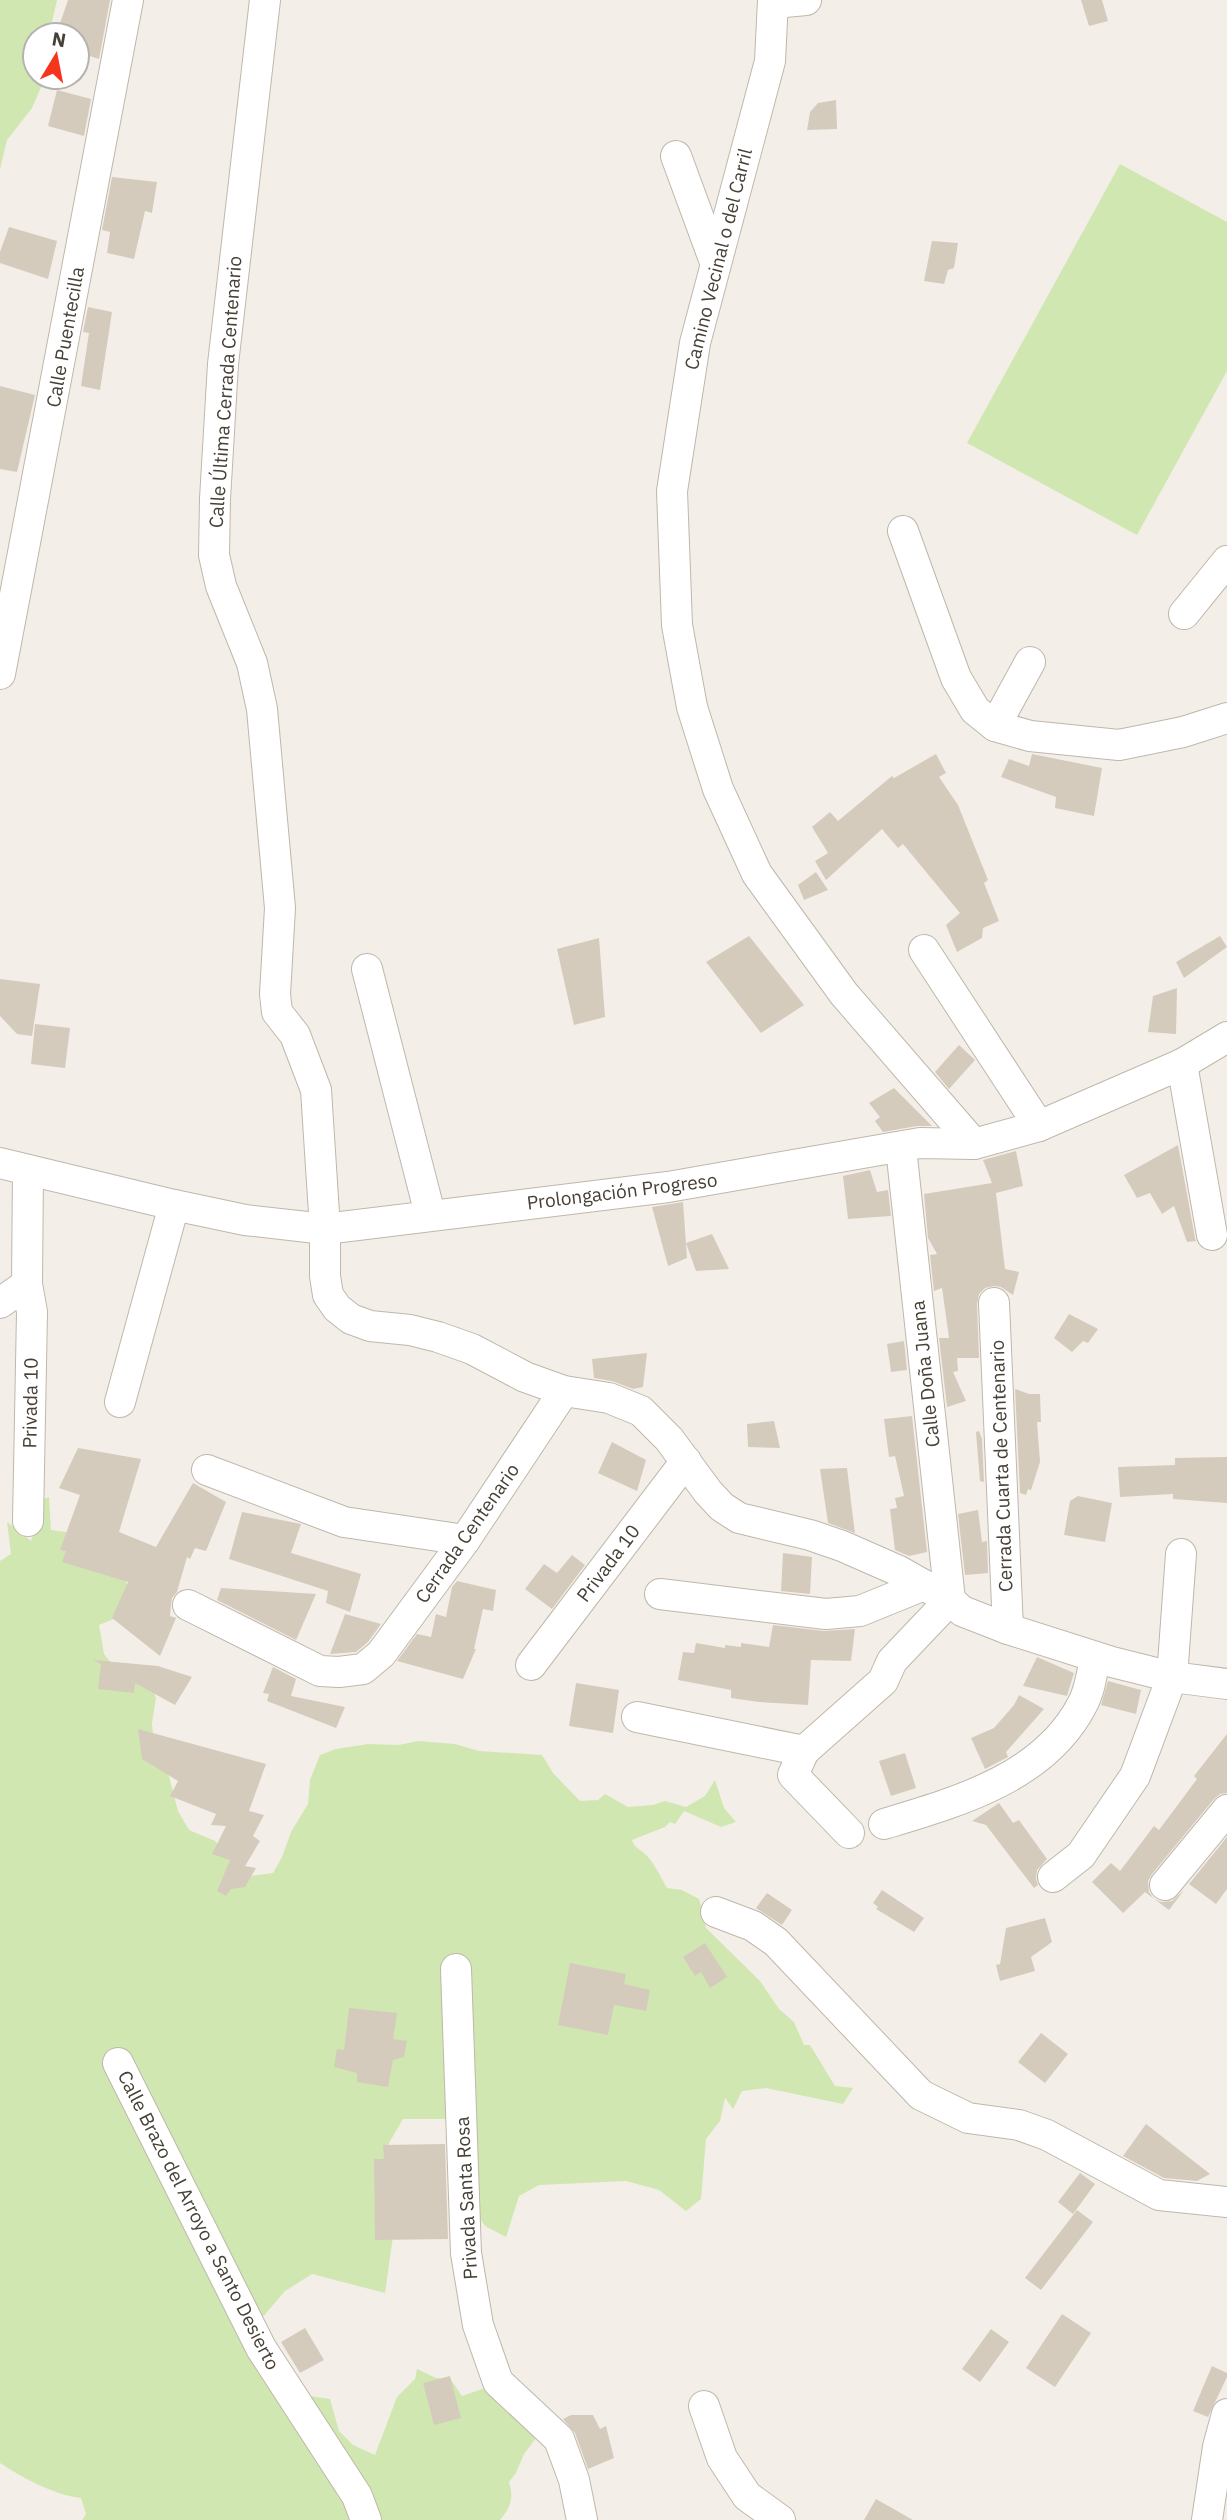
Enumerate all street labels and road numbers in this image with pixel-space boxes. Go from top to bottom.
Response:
street label: Camino Vecinal o del Carril [679,146,757,372]
street label: Calle Última Cerrada Centenario [204,255,246,529]
street label: Calle Puentecilla [41,265,89,409]
street label: Prolongación Progreso [525,1167,719,1215]
street label: Calle Doña Juana [905,1299,945,1449]
street label: Cerrada Cuarta de Centenario [985,1340,1017,1592]
street label: Privada 10 [17,1357,43,1449]
street label: Cerrada Centenario [410,1458,524,1608]
street label: Privada 10 [571,1520,645,1606]
street label: Calle Brazo del Arroyo a Santo Desierto [113,2066,285,2374]
street label: Privada Santa Rosa [450,2116,482,2280]

